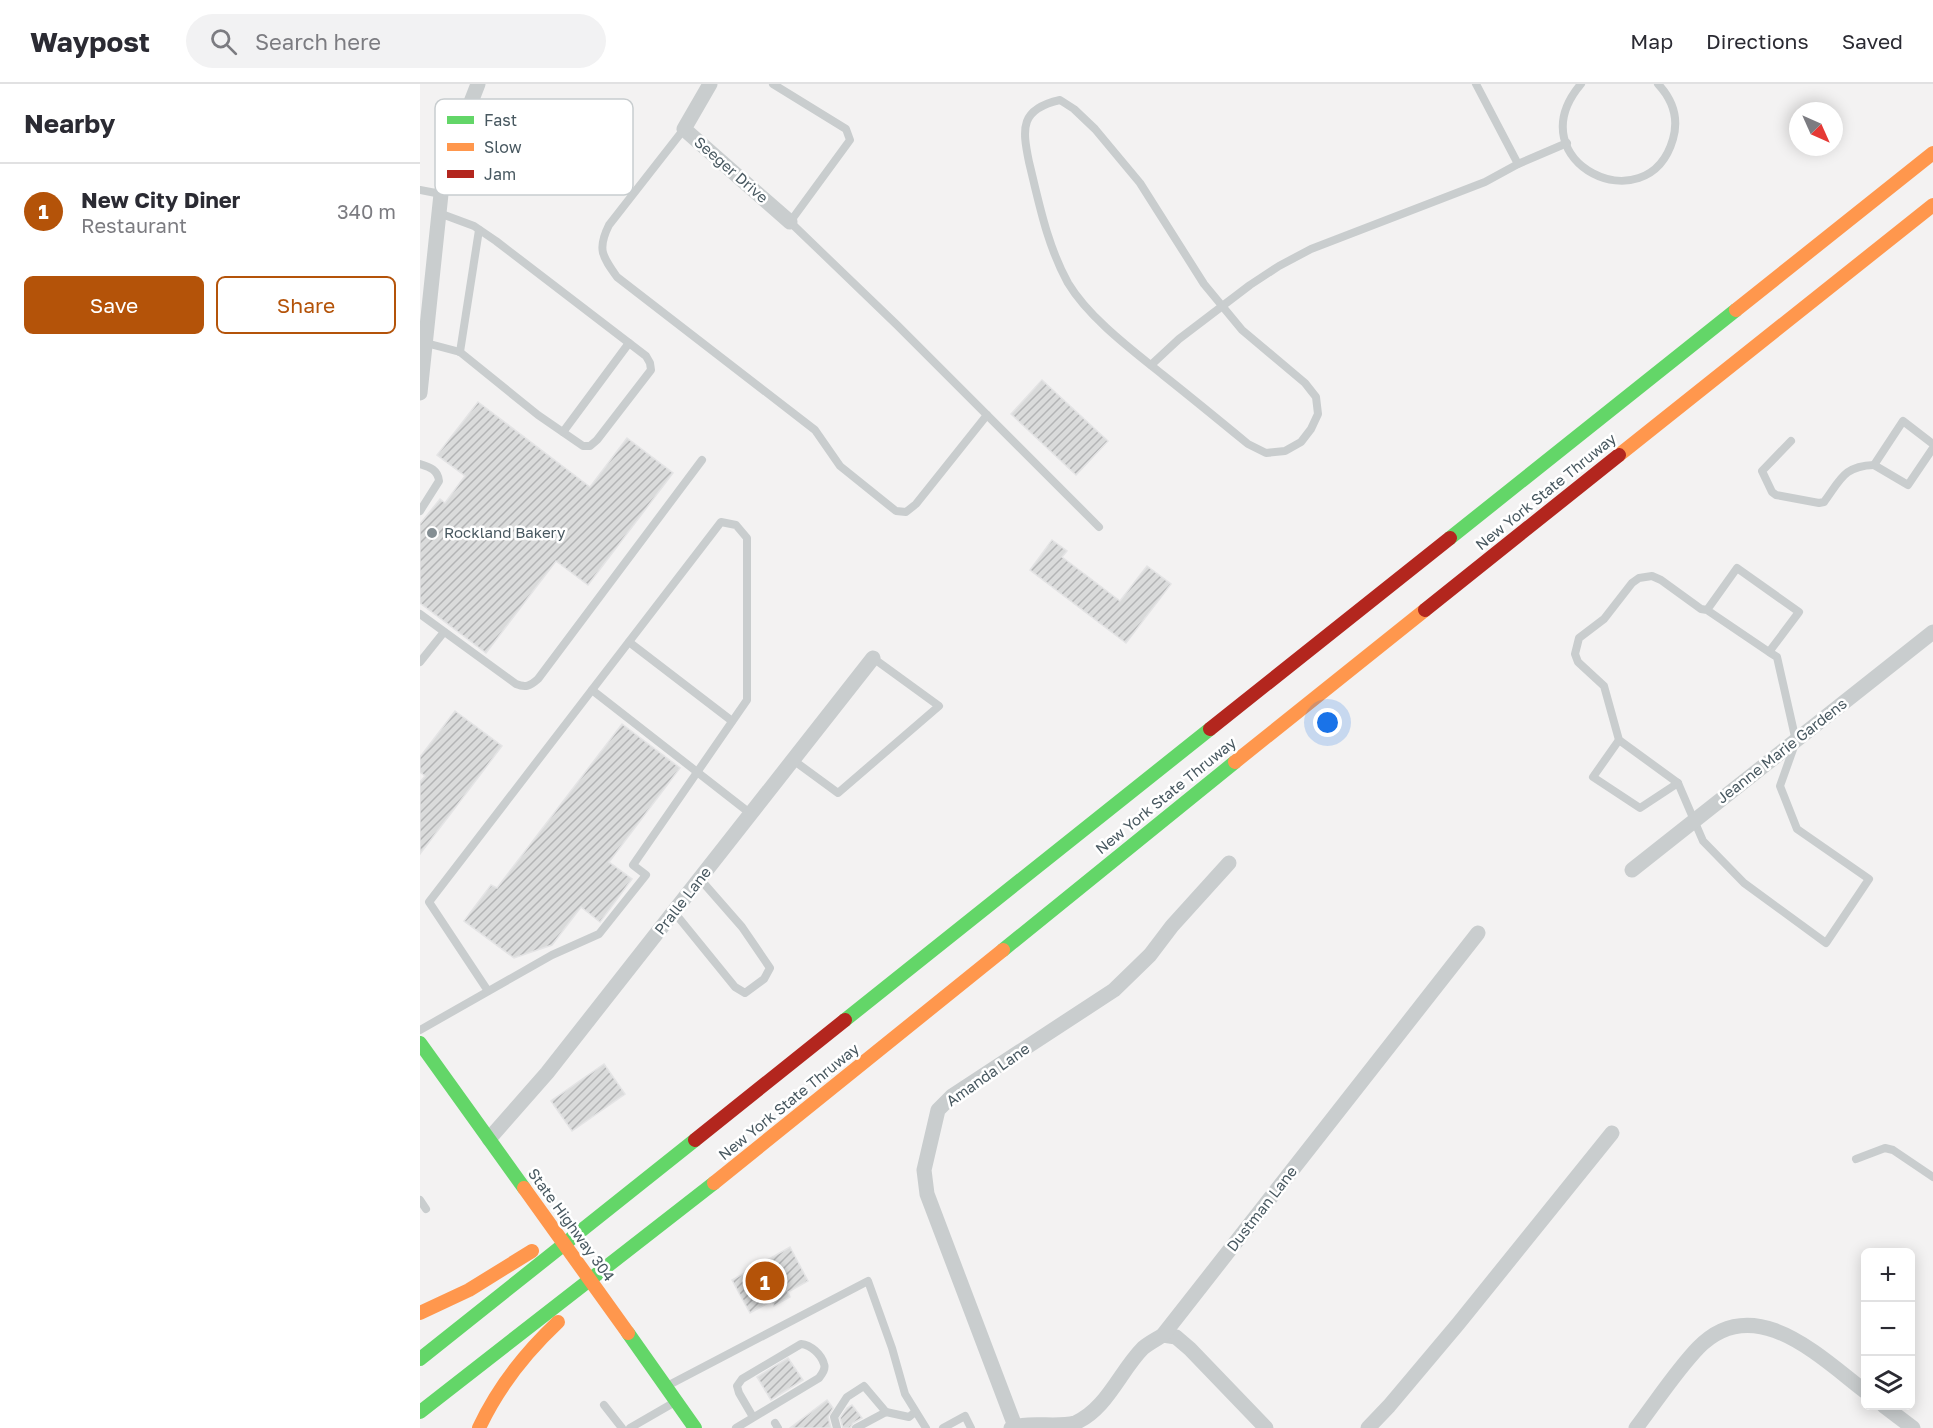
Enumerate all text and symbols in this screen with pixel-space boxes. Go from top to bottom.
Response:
search box [186,14,606,68]
text: Waypost [30,25,150,58]
icon: search [207,25,240,58]
text: Search here [255,28,381,55]
text: Map [1630,28,1673,54]
text: Directions [1706,28,1809,54]
text: Saved [1842,28,1903,54]
legend [435,99,633,195]
north arrow [1789,102,1843,156]
text: Nearby [24,108,115,139]
text: Fast [484,110,517,130]
street label: Seeger Drive [691,132,772,206]
text: Slow [484,137,522,157]
text: Jam [484,164,516,184]
text: New City Diner [81,186,240,213]
text: 1 [38,199,49,223]
text: 340 m [337,199,396,223]
text: Restaurant [81,213,187,237]
button: Save [24,276,204,334]
button: Share [216,276,396,334]
street label: New York State Thruway [1472,429,1620,553]
place label: Rockland Bakery [444,523,566,541]
marker: Rockland Bakery [425,526,439,540]
street label: Jeanne Marie Gardens [1713,694,1850,807]
your location [1313,708,1342,737]
street label: New York State Thruway [1092,733,1240,857]
street label: Pralle Lane [650,863,714,938]
street label: New York State Thruway [715,1039,863,1163]
street label: Amanda Lane [942,1039,1033,1110]
street label: Dustman Lane [1222,1162,1300,1255]
street label: State Highway 304 [525,1164,619,1284]
map controls [1861,1248,1915,1410]
button: + [1861,1248,1915,1302]
pin: 1 [746,1258,784,1304]
button: − [1861,1302,1915,1356]
button: layers [1861,1356,1915,1410]

